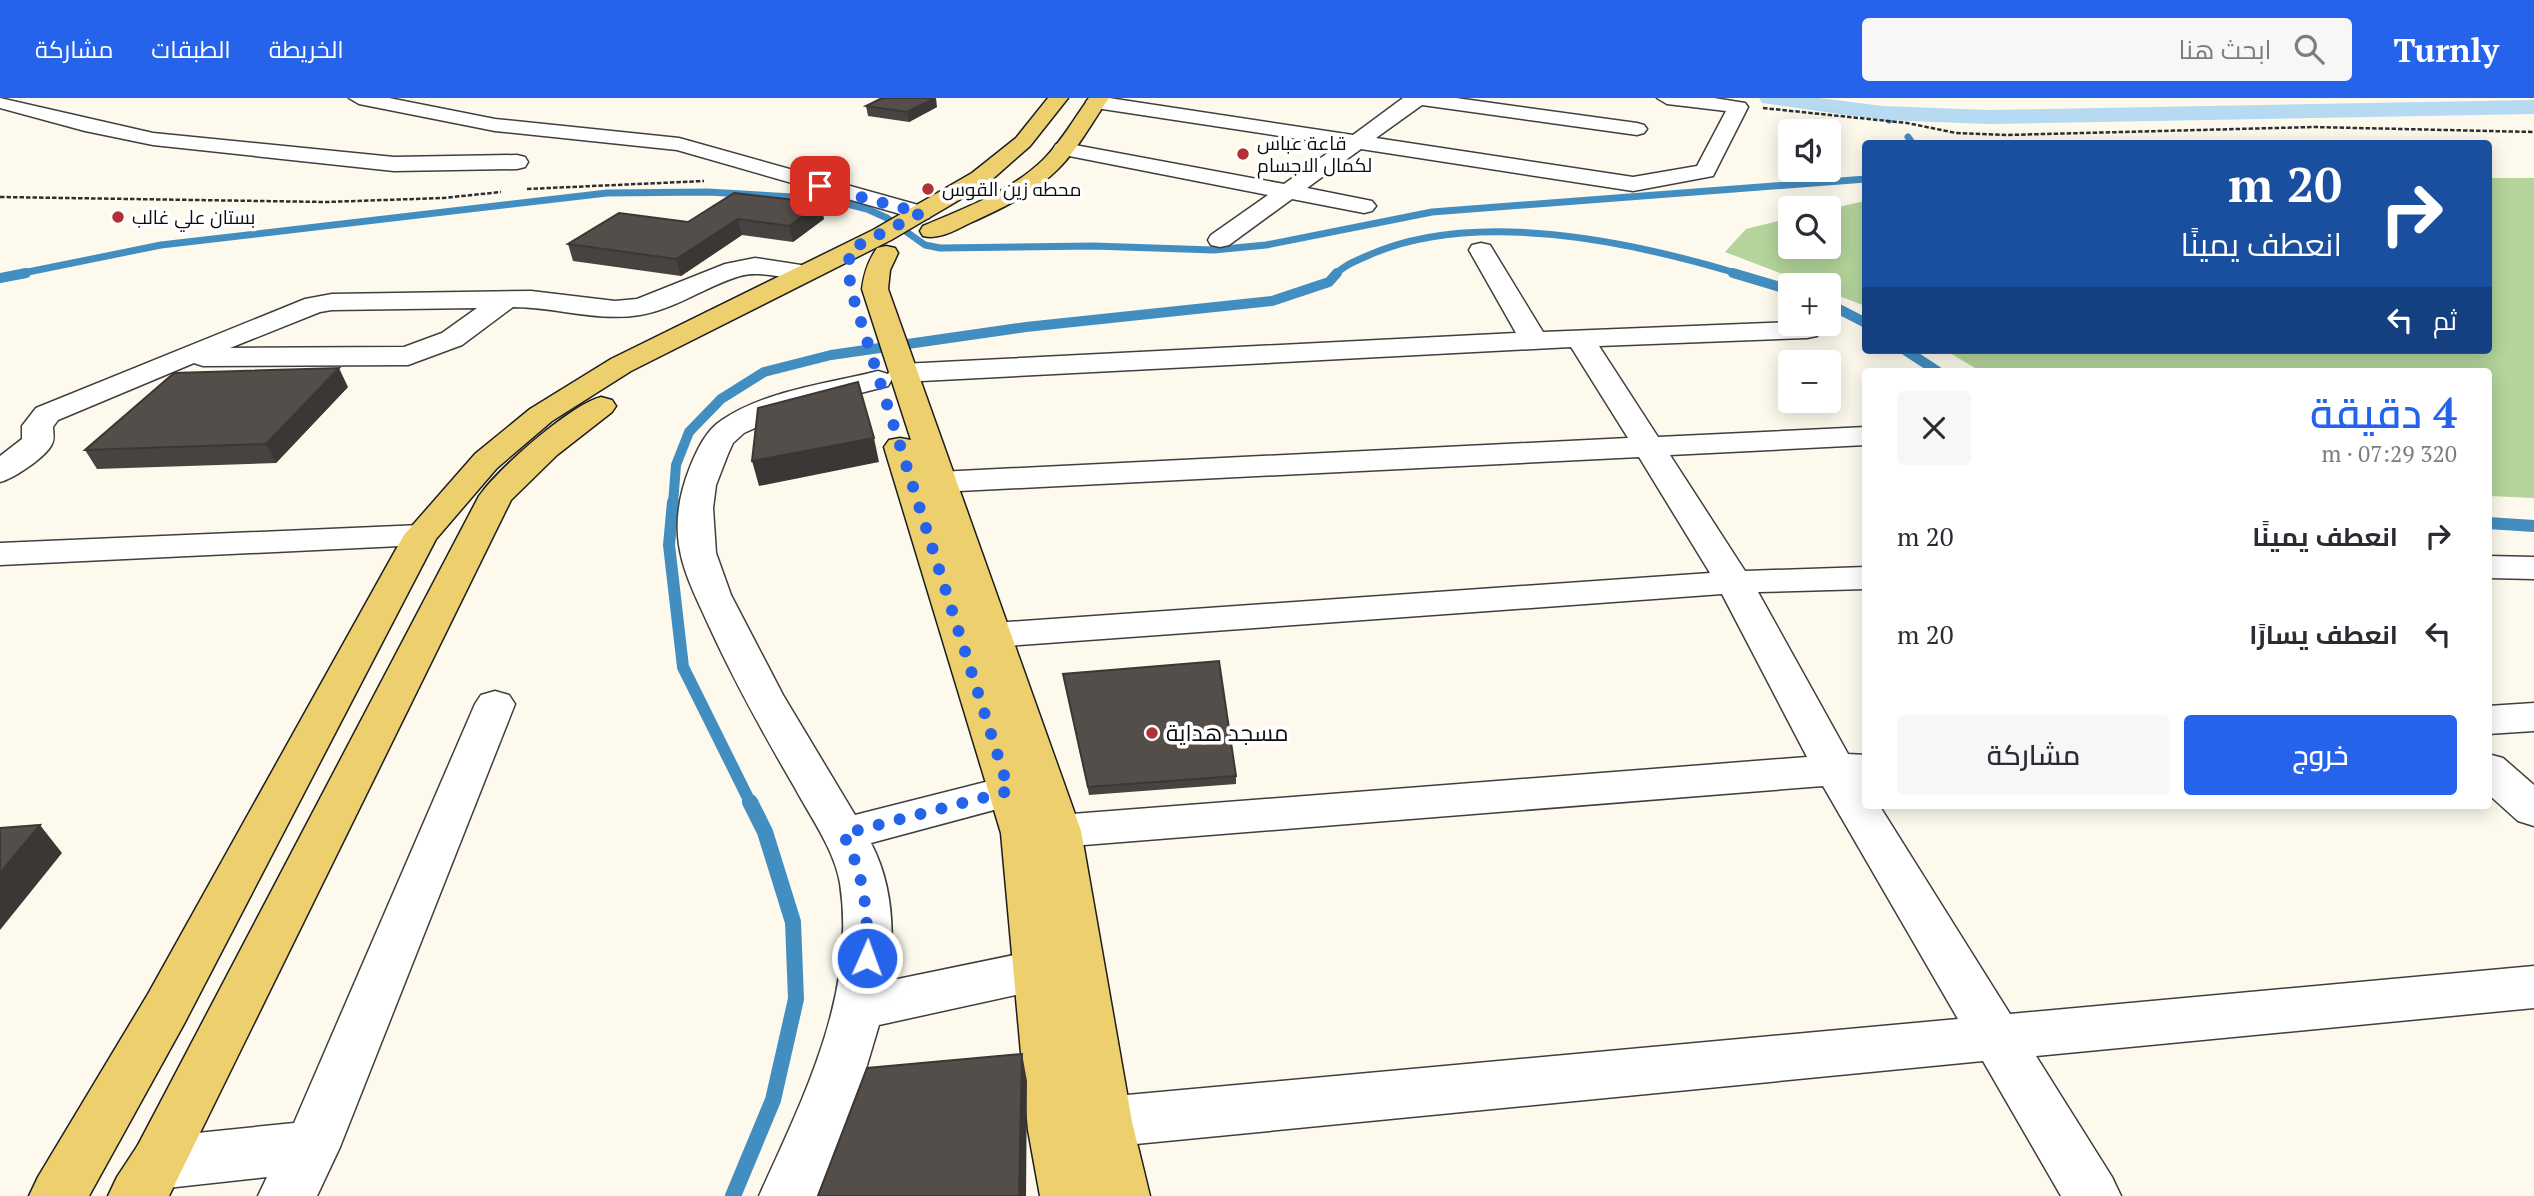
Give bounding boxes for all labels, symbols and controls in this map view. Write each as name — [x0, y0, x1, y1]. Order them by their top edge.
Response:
search box — [1862, 18, 2352, 81]
text: Turnly — [2394, 28, 2499, 71]
icon: search — [2290, 30, 2328, 68]
text: ابحث هنا — [2178, 32, 2272, 66]
text: مشاركة — [35, 33, 113, 65]
text: الطبقات — [151, 33, 231, 65]
text: الخريطة — [269, 33, 344, 65]
map controls — [1778, 119, 1841, 413]
button: sound — [1778, 119, 1841, 182]
place label: قاعة عباس لكمال الاجسام — [1257, 130, 1372, 179]
marker: قاعة عباس لكمال الاجسام — [1235, 146, 1251, 162]
text: 20 m — [2228, 151, 2342, 216]
pin — [790, 156, 850, 216]
icon: arrive — [801, 167, 839, 205]
icon: right — [2366, 168, 2457, 259]
place label: محطه زين القوس — [942, 176, 1081, 201]
marker: محطه زين القوس — [920, 181, 936, 197]
button: search — [1778, 196, 1841, 259]
place label: بستان علي غالب — [132, 204, 255, 232]
marker: بستان علي غالب — [110, 209, 126, 225]
text: انعطف يمينًا — [2181, 223, 2342, 265]
button: + — [1778, 273, 1841, 336]
icon: left — [2381, 301, 2419, 339]
text: ثم — [2433, 303, 2457, 337]
button: − — [1778, 350, 1841, 413]
text: 4 دقيقة — [2310, 384, 2457, 440]
button: close — [1897, 391, 1971, 465]
text: 320 m · 07:29 — [2322, 438, 2457, 469]
icon: right — [2419, 517, 2457, 555]
text: 20 m — [1897, 519, 1954, 553]
text: انعطف يمينًا — [2252, 519, 2398, 553]
icon: left — [2419, 615, 2457, 653]
text: 20 m — [1897, 617, 1954, 651]
text: انعطف يسارًا — [2249, 617, 2398, 651]
button: مشاركة — [1897, 715, 2170, 795]
button: خروج — [2184, 715, 2457, 795]
place label: مسجد هداية — [1166, 717, 1289, 748]
marker: مسجد هداية — [1144, 725, 1160, 741]
position arrow — [830, 921, 904, 995]

